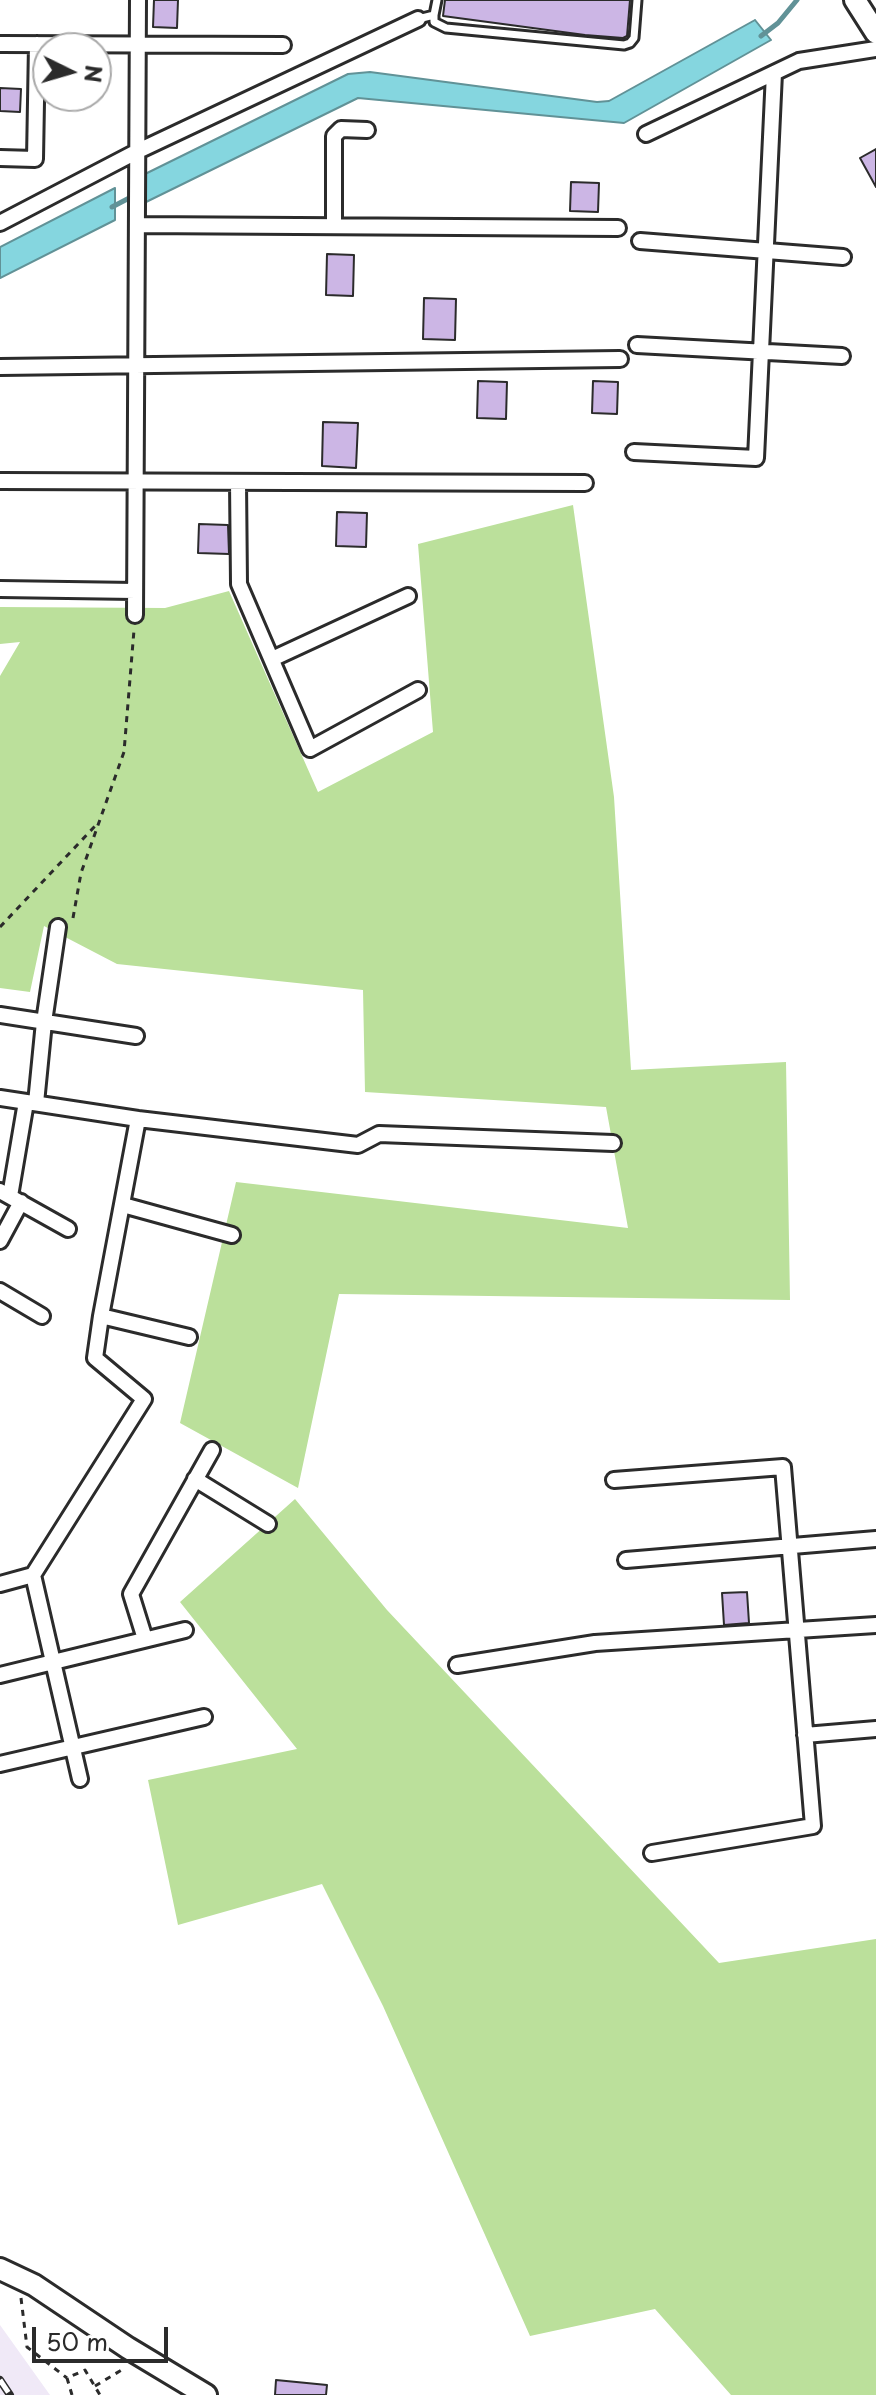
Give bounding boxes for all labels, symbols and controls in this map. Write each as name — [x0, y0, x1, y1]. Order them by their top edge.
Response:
north arrow — [32, 32, 112, 112]
text: N — [77, 64, 112, 84]
scale bar — [36, 2311, 172, 2361]
text: 50 m — [46, 2323, 108, 2359]

